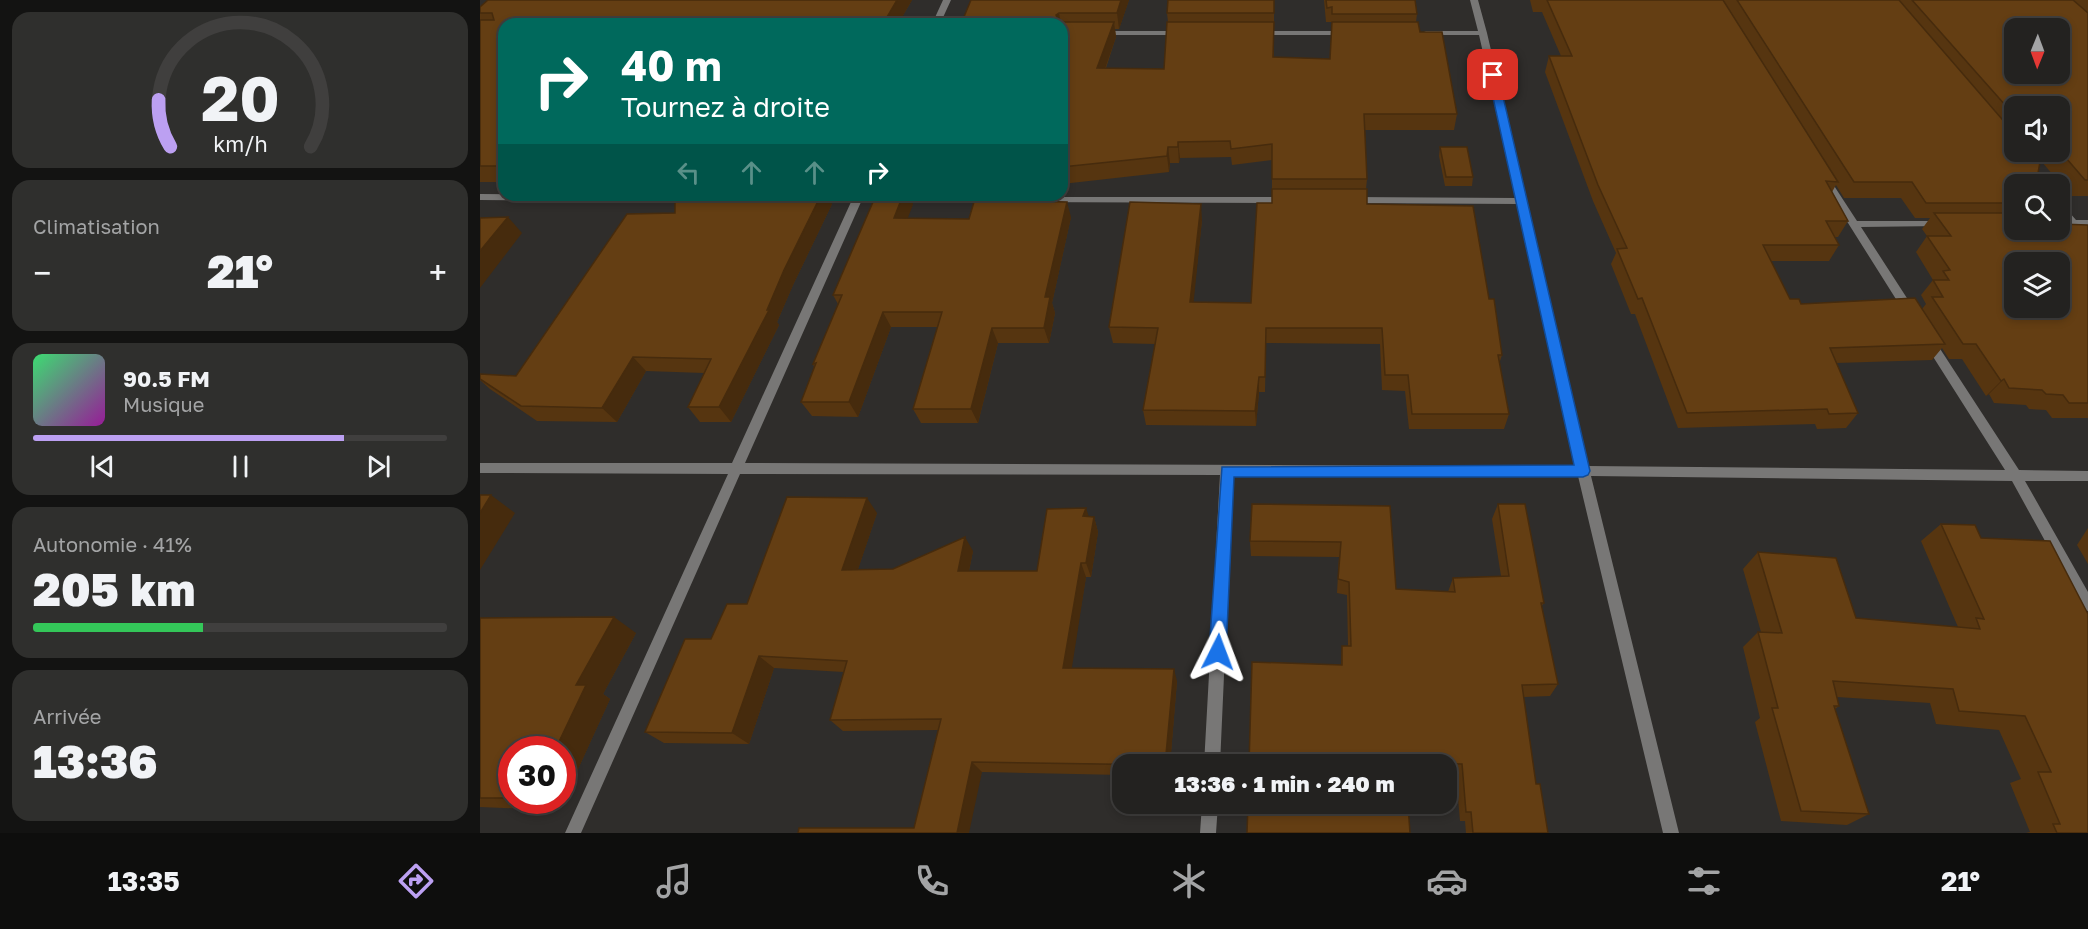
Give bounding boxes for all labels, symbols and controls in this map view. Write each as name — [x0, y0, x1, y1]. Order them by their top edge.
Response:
north arrow — [2004, 18, 2070, 84]
map controls — [2004, 18, 2070, 318]
text: 40 m — [621, 40, 722, 90]
icon: right — [522, 42, 600, 120]
pin — [1467, 49, 1518, 100]
icon: arrive — [1476, 58, 1509, 91]
text: 20 — [201, 60, 279, 135]
text: Tournez à droite — [621, 91, 830, 123]
button: sound — [2004, 96, 2070, 162]
text: km/h — [213, 131, 267, 157]
icon: left — [672, 156, 705, 189]
icon: ahead — [735, 156, 768, 189]
icon: ahead — [798, 156, 831, 189]
icon: right — [861, 156, 894, 189]
button: search — [2004, 174, 2070, 240]
text: Climatisation — [33, 214, 160, 238]
text: 21° — [207, 244, 273, 298]
button: layers — [2004, 252, 2070, 318]
text: − — [33, 253, 51, 292]
text: + — [429, 253, 447, 292]
text: 90.5 FM — [123, 365, 210, 392]
text: Musique — [123, 392, 204, 416]
icon: previous — [86, 450, 119, 483]
icon: pause — [224, 450, 257, 483]
icon: next — [362, 450, 395, 483]
text: Autonomie · 41% — [33, 532, 192, 556]
text: 205 km — [33, 562, 195, 616]
position arrow — [1186, 620, 1250, 684]
text: Arrivée — [33, 704, 101, 728]
text: 13:36 — [33, 734, 158, 788]
speed limit sign: 30 — [498, 736, 576, 814]
text: 13:36 · 1 min · 240 m — [1174, 770, 1395, 797]
icon: directions — [395, 860, 437, 902]
icon: music — [653, 860, 695, 902]
icon: phone — [911, 860, 953, 902]
icon: climate — [1168, 860, 1210, 902]
icon: car — [1426, 860, 1468, 902]
icon: filters — [1683, 860, 1725, 902]
text: 13:35 — [108, 865, 180, 897]
text: 21° — [1941, 865, 1980, 897]

